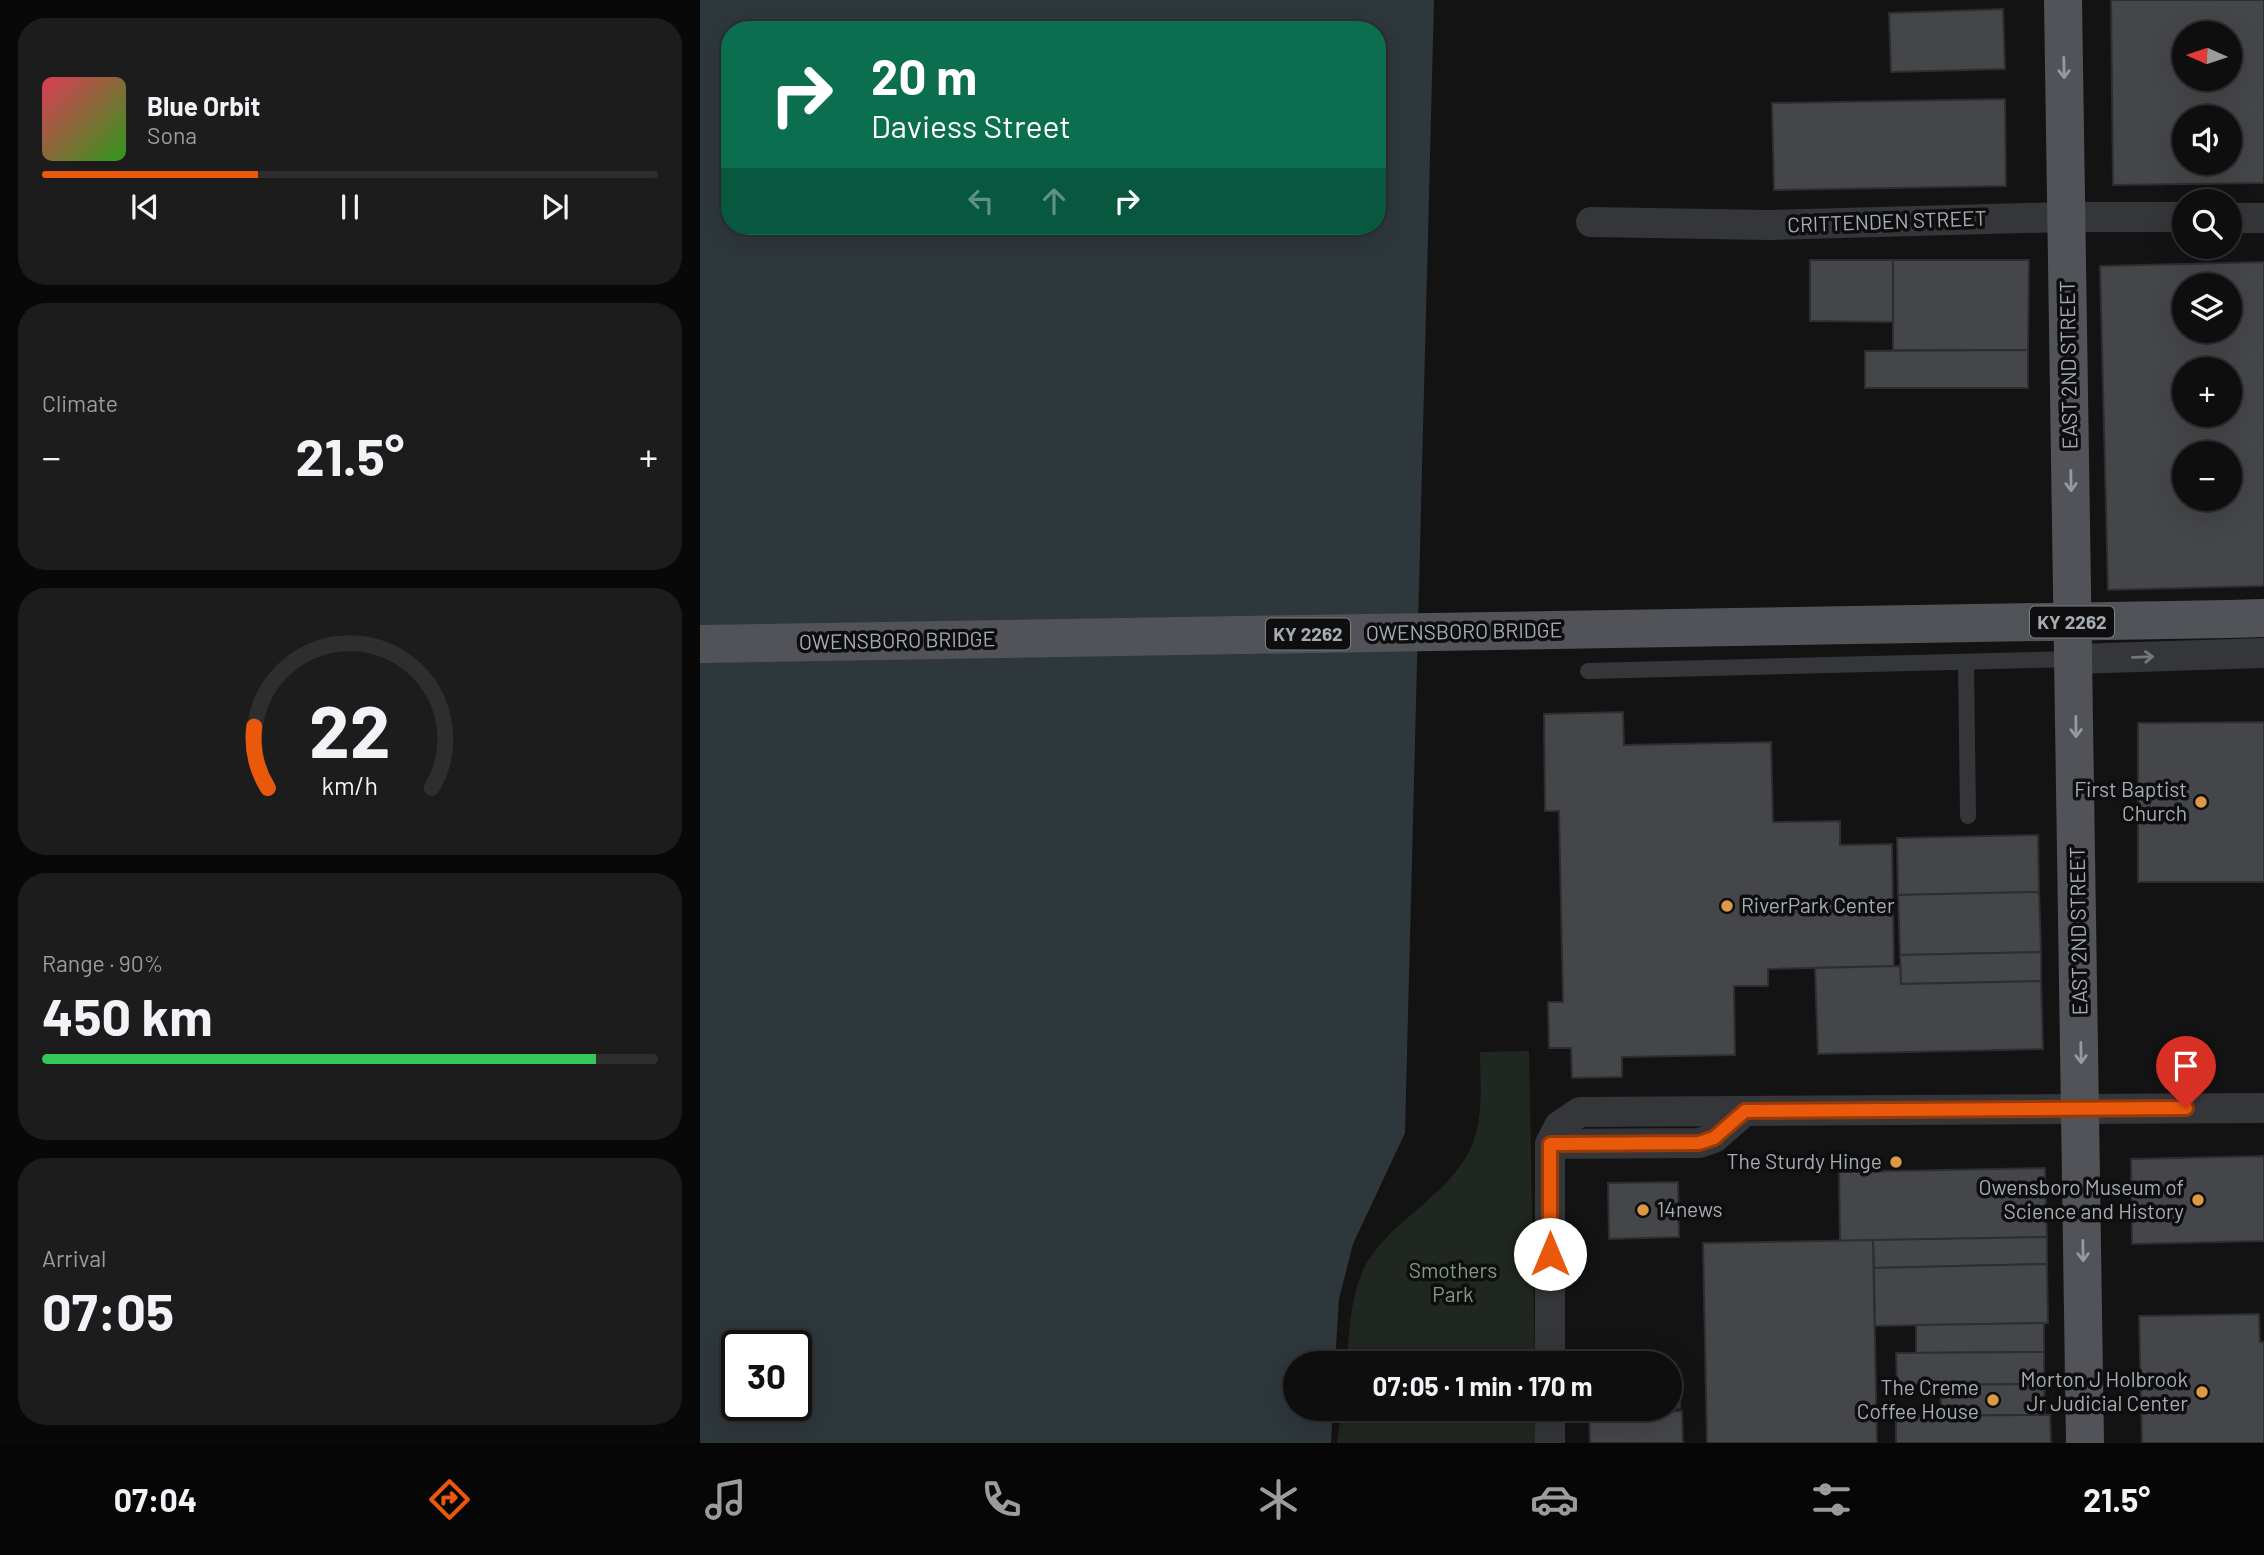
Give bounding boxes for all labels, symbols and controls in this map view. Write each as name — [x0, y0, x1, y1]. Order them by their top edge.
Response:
north arrow — [2172, 21, 2242, 91]
map controls — [2172, 21, 2242, 511]
text: 20 m — [871, 46, 977, 105]
icon: right — [756, 49, 847, 140]
one-way arrow — [2057, 56, 2071, 79]
text: Blue Orbit — [147, 90, 260, 121]
button: sound — [2172, 105, 2242, 175]
text: Daviess Street — [871, 106, 1071, 144]
text: Sona — [147, 121, 197, 149]
icon: left — [962, 182, 1000, 220]
icon: ahead — [1035, 182, 1073, 220]
icon: right — [1108, 182, 1146, 220]
icon: previous — [126, 188, 164, 226]
icon: pause — [331, 188, 369, 226]
icon: next — [536, 188, 574, 226]
button: search — [2172, 189, 2242, 259]
street label: CRITTENDEN STREET — [1787, 205, 1987, 236]
button: layers — [2172, 273, 2242, 343]
street label: EAST 2ND STREET — [2054, 280, 2081, 450]
button: + — [2172, 357, 2242, 427]
text: Climate — [42, 389, 118, 417]
text: 21.5° — [296, 424, 404, 486]
text: − — [42, 433, 61, 479]
text: + — [639, 433, 658, 479]
button: − — [2172, 441, 2242, 511]
one-way arrow — [2065, 469, 2078, 492]
road number: KY 2262 — [2030, 607, 2114, 638]
street label: OWENSBORO BRIDGE — [1366, 616, 1562, 645]
road number: KY 2262 — [1266, 618, 1350, 650]
street label: OWENSBORO BRIDGE — [799, 625, 995, 654]
one-way arrow — [2131, 650, 2154, 664]
text: 22 — [309, 685, 391, 773]
one-way arrow — [2069, 716, 2083, 739]
text: km/h — [322, 769, 378, 799]
place label: First Baptist Church — [2074, 776, 2187, 825]
marker: First Baptist Church — [2193, 794, 2209, 810]
street label: EAST 2ND STREET — [2064, 846, 2091, 1016]
place label: RiverPark Center — [1741, 892, 1895, 917]
marker: RiverPark Center — [1719, 898, 1735, 914]
text: Range · 90% — [42, 949, 163, 977]
text: 450 km — [42, 984, 213, 1046]
pin — [2156, 1036, 2216, 1108]
one-way arrow — [2074, 1041, 2088, 1064]
icon: arrive — [2167, 1047, 2205, 1085]
place label: The Sturdy Hinge — [1727, 1148, 1882, 1173]
marker: The Sturdy Hinge — [1888, 1154, 1904, 1170]
place label: Owensboro Museum of Science and History — [1978, 1174, 2184, 1223]
marker: Owensboro Museum of Science and History — [2190, 1192, 2206, 1208]
place label: 14news — [1657, 1196, 1723, 1221]
marker: 14news — [1635, 1202, 1651, 1218]
position arrow — [1513, 1217, 1587, 1291]
one-way arrow — [2076, 1239, 2090, 1262]
text: Arrival — [42, 1244, 106, 1272]
park label: Smothers Park — [1409, 1257, 1497, 1306]
text: 07:05 — [42, 1279, 174, 1341]
speed limit sign: 30 — [721, 1330, 812, 1421]
place label: Morton J Holbrook Jr Judicial Center — [2021, 1366, 2188, 1415]
text: 07:05 · 1 min · 170 m — [1373, 1370, 1592, 1401]
place label: The Creme Coffee House — [1857, 1374, 1979, 1423]
marker: Morton J Holbrook Jr Judicial Center — [2194, 1384, 2210, 1400]
marker: The Creme Coffee House — [1985, 1392, 2001, 1408]
icon: directions — [425, 1475, 474, 1524]
icon: music — [701, 1475, 750, 1524]
icon: phone — [977, 1475, 1026, 1524]
icon: climate — [1254, 1475, 1303, 1524]
icon: car — [1530, 1475, 1579, 1524]
icon: filters — [1807, 1475, 1856, 1524]
text: 07:04 — [114, 1480, 197, 1518]
text: 21.5° — [2083, 1480, 2150, 1518]

